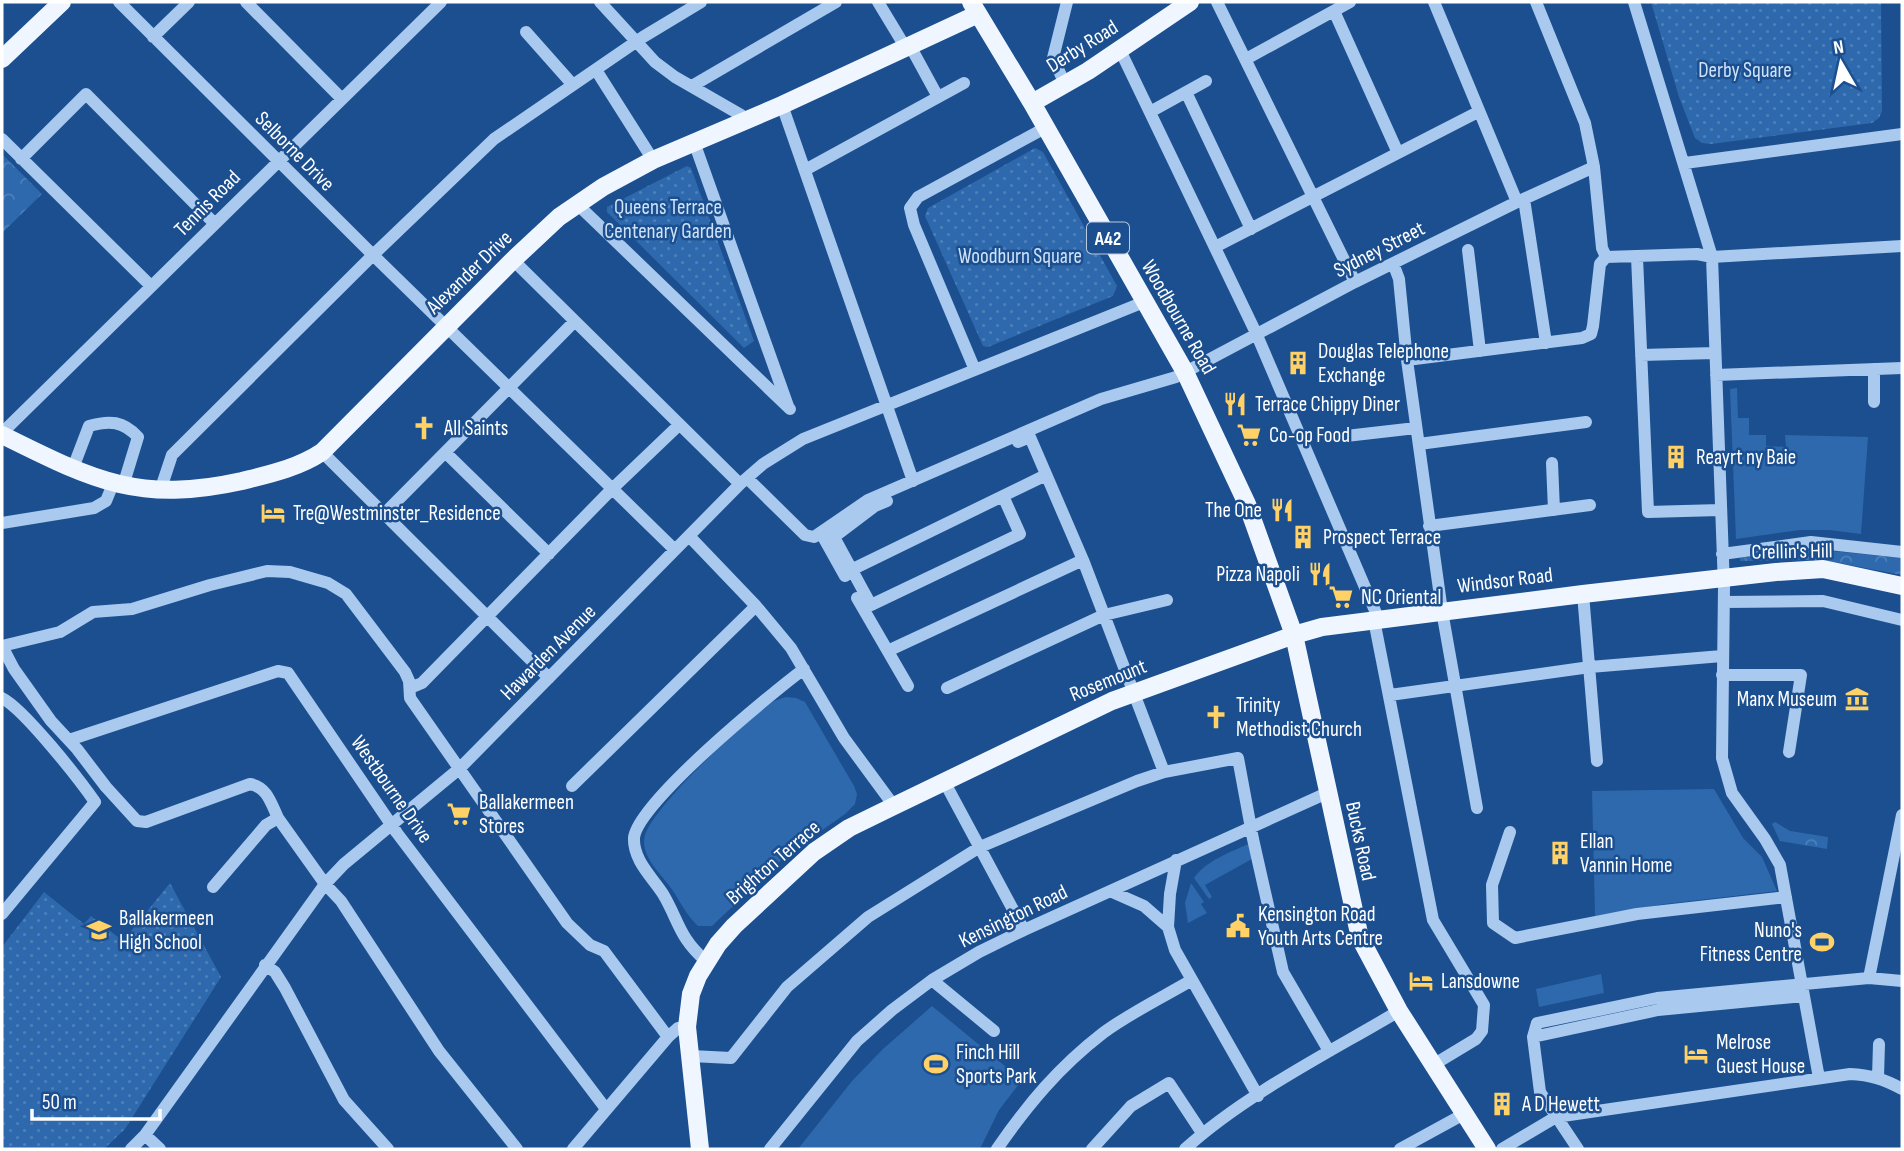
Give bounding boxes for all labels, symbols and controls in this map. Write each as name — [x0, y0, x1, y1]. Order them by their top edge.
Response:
street label: Derby Road — [1042, 15, 1123, 78]
north arrow — [1806, 28, 1876, 98]
text: N — [1832, 36, 1845, 60]
park label: Derby Square — [1698, 58, 1792, 83]
street label: Selborne Drive — [250, 106, 340, 196]
street label: Tennis Road — [169, 165, 246, 242]
park label: Queens Terrace Centenary Garden — [604, 195, 732, 244]
street label: Sydney Street — [1330, 216, 1429, 283]
road number: A42 — [1087, 222, 1129, 254]
street label: Alexander Drive — [421, 225, 517, 320]
park label: Woodburn Square — [958, 244, 1082, 269]
street label: Woodbourne Road — [1136, 256, 1221, 379]
place label: Douglas Telephone Exchange — [1318, 339, 1449, 388]
building icon: Douglas Telephone Exchange — [1284, 349, 1312, 377]
restaurant icon: Terrace Chippy Diner — [1221, 390, 1249, 418]
place label: Terrace Chippy Diner — [1255, 392, 1400, 417]
church icon: All Saints — [410, 414, 438, 442]
place label: All Saints — [443, 416, 508, 441]
supermarket icon: Co-op Food — [1235, 421, 1263, 449]
place label: Co-op Food — [1269, 423, 1350, 448]
building icon: Reayrt ny Baie — [1662, 443, 1690, 471]
place label: Reayrt ny Baie — [1696, 445, 1796, 470]
restaurant icon: The One — [1268, 496, 1296, 524]
place label: The One — [1205, 498, 1262, 523]
hotel icon: Tre@Westminster_Residence — [259, 499, 287, 527]
place label: Tre@Westminster_Residence — [293, 501, 501, 526]
building icon: Prospect Terrace — [1289, 523, 1317, 551]
place label: Prospect Terrace — [1323, 525, 1441, 550]
street label: Crellin's Hill — [1751, 538, 1833, 565]
restaurant icon: Pizza Napoli — [1306, 560, 1334, 588]
place label: Pizza Napoli — [1216, 562, 1300, 587]
street label: Windsor Road — [1456, 562, 1554, 599]
supermarket icon: NC Oriental — [1327, 583, 1355, 611]
place label: NC Oriental — [1361, 585, 1441, 610]
street label: Hawarden Avenue — [495, 599, 601, 705]
street label: Rosemount — [1066, 654, 1150, 707]
museum icon: Manx Museum — [1843, 685, 1871, 713]
place label: Manx Museum — [1737, 687, 1837, 712]
place label: Trinity Methodist Church — [1236, 693, 1362, 742]
church icon: Trinity Methodist Church — [1202, 703, 1230, 731]
street label: Westbourne Drive — [345, 731, 438, 848]
place label: Ballakermeen Stores — [479, 790, 574, 839]
street label: Bucks Road — [1340, 799, 1381, 883]
supermarket icon: Ballakermeen Stores — [445, 800, 473, 828]
street label: Brighton Terrace — [721, 815, 825, 910]
place label: Ellan Vannin Home — [1580, 829, 1672, 878]
building icon: Ellan Vannin Home — [1546, 839, 1574, 867]
street label: Kensington Road — [955, 879, 1072, 953]
place label: Kensington Road Youth Arts Centre — [1258, 902, 1383, 951]
place label: Ballakermeen High School — [119, 906, 214, 955]
public building icon: Kensington Road Youth Arts Centre — [1224, 912, 1252, 940]
school or university icon: Ballakermeen High School — [85, 916, 113, 944]
place label: Nuno's Fitness Centre — [1700, 918, 1802, 967]
sports icon: Nuno's Fitness Centre — [1808, 928, 1836, 956]
hotel icon: Lansdowne — [1407, 967, 1435, 995]
place label: Lansdowne — [1441, 969, 1520, 994]
place label: Melrose Guest House — [1716, 1030, 1805, 1079]
place label: Finch Hill Sports Park — [956, 1040, 1037, 1089]
hotel icon: Melrose Guest House — [1682, 1040, 1710, 1068]
sports icon: Finch Hill Sports Park — [922, 1050, 950, 1078]
scale bar — [32, 1078, 159, 1122]
text: 50 m — [42, 1090, 77, 1115]
building icon: A D Hewett — [1488, 1090, 1516, 1118]
place label: A D Hewett — [1521, 1092, 1600, 1117]

